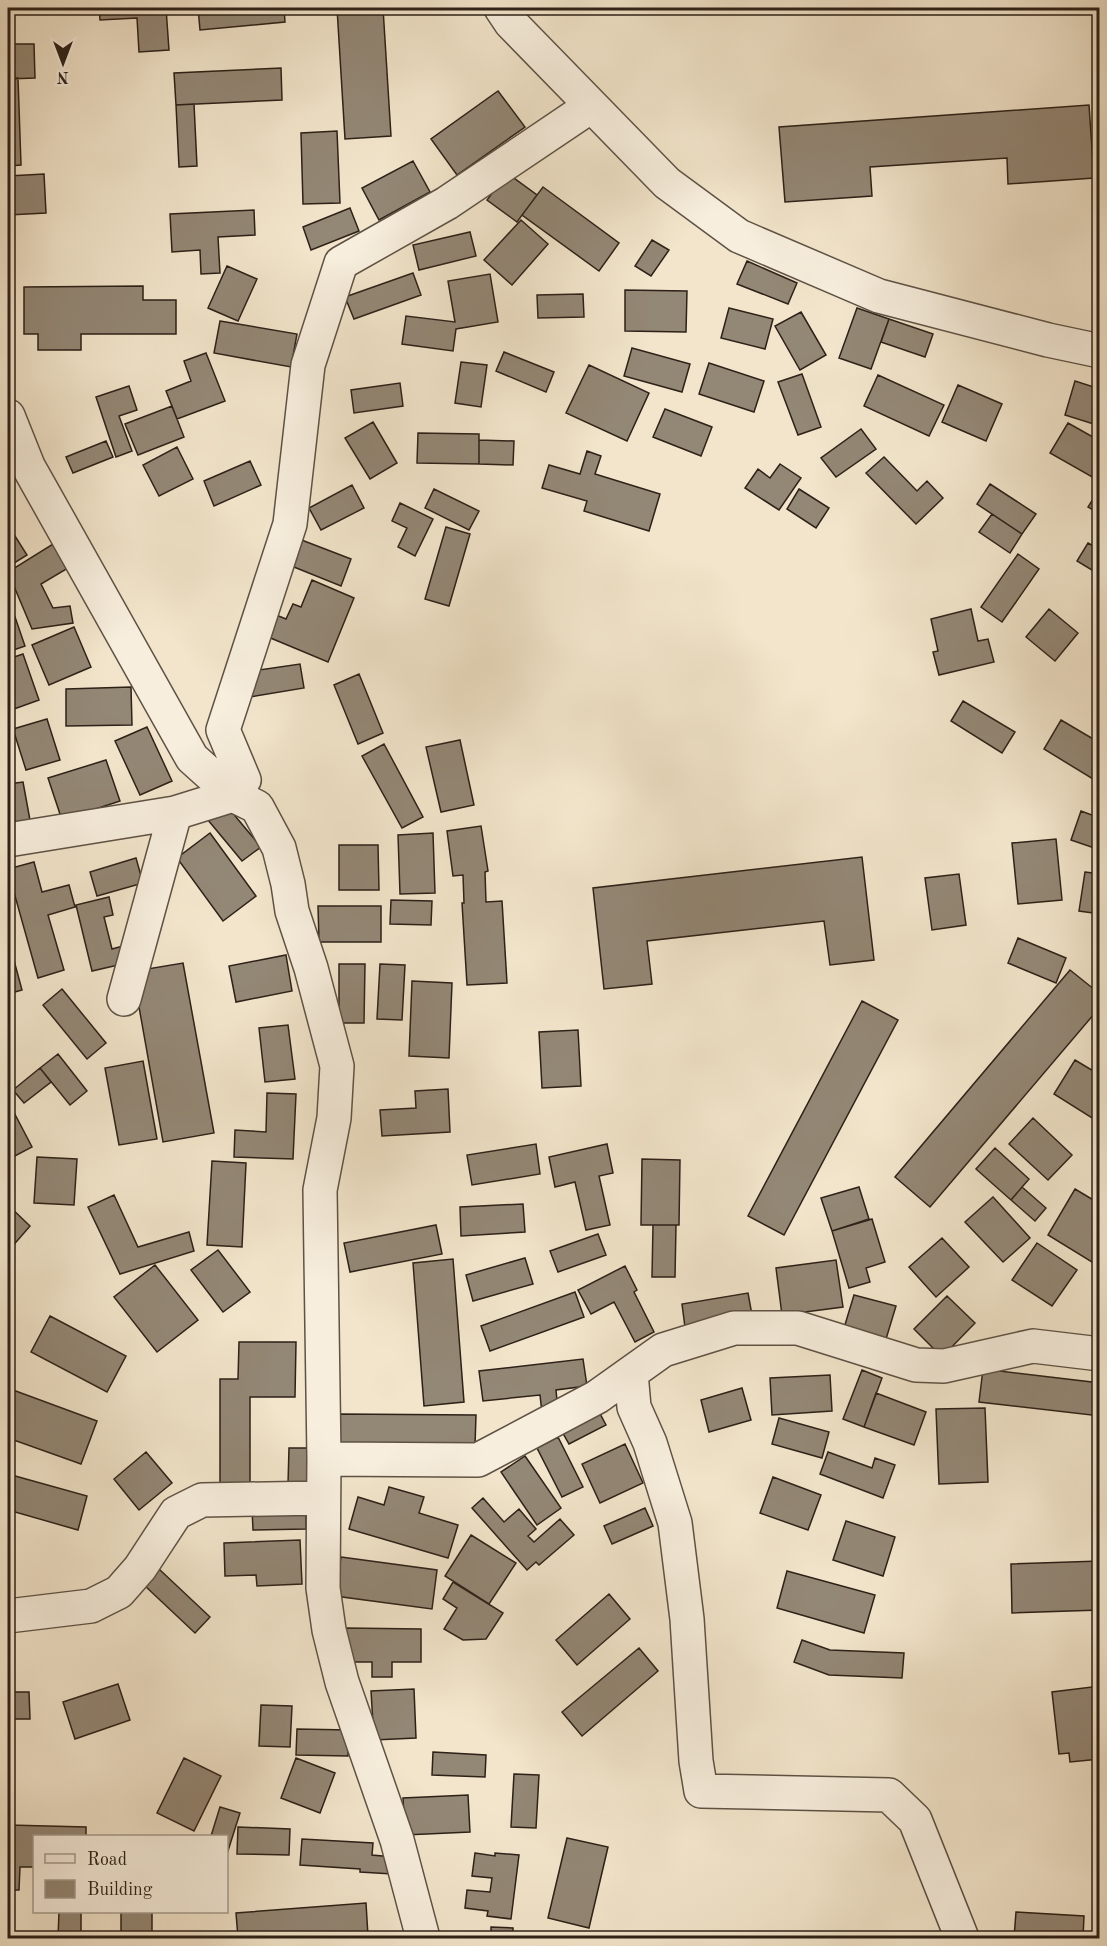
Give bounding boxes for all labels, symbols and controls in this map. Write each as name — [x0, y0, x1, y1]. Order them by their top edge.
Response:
north arrow — [33, 33, 93, 93]
text: N — [56, 68, 69, 84]
legend — [33, 1835, 228, 1913]
text: Road — [87, 1851, 127, 1869]
text: Building — [87, 1881, 153, 1899]

